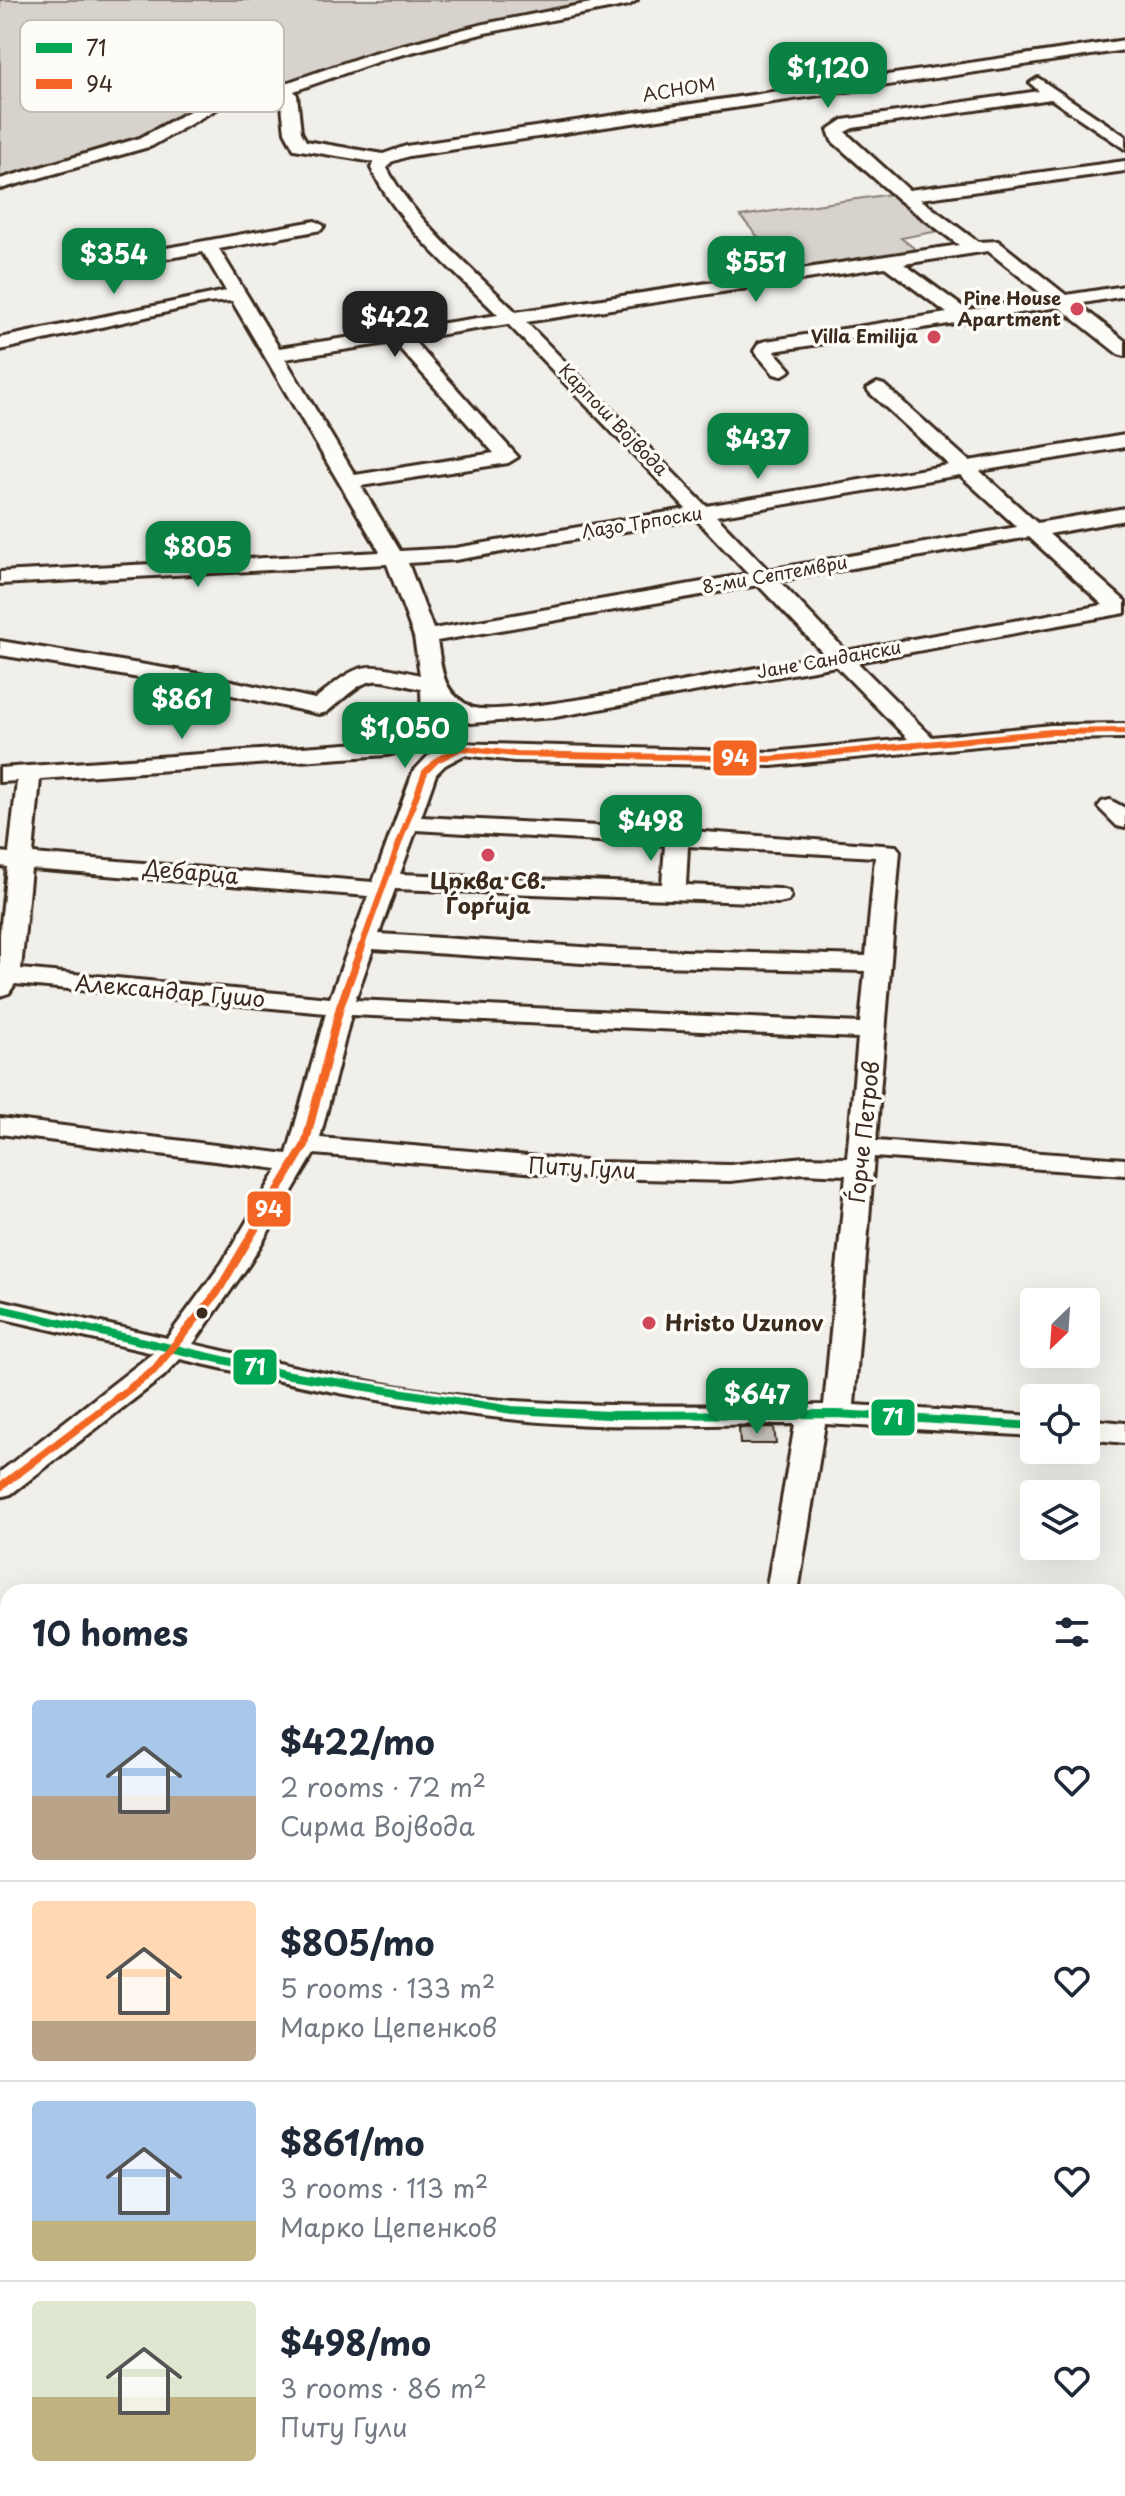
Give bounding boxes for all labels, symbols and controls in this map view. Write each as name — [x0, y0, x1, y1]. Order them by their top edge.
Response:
legend — [20, 20, 284, 112]
text: 71 — [86, 30, 107, 63]
pin: $1,120 — [763, 42, 893, 110]
text: $1,120 — [787, 48, 869, 87]
text: 94 — [86, 66, 113, 99]
street label: АСНОМ — [640, 69, 717, 108]
pin: $354 — [67, 228, 161, 296]
text: $354 — [80, 234, 148, 273]
pin: $551 — [709, 236, 803, 304]
text: $551 — [725, 242, 787, 281]
place label: Pine House Apartment — [957, 284, 1061, 332]
pin: $422 — [348, 291, 442, 359]
text: $422 — [360, 297, 430, 336]
marker: Pine House Apartment — [1068, 300, 1086, 318]
place label: Villa Emilija — [811, 322, 918, 349]
marker: Villa Emilija — [925, 328, 943, 346]
street label: Карпош Војвода — [553, 357, 675, 482]
pin: $437 — [711, 413, 805, 481]
text: $437 — [725, 419, 791, 458]
street label: Лазо Трпоски — [580, 499, 704, 544]
pin: $805 — [151, 521, 245, 589]
text: $805 — [164, 527, 232, 566]
street label: 8-ми Септември — [700, 547, 849, 600]
street label: Јане Сандански — [754, 633, 903, 685]
pin: $861 — [135, 673, 229, 741]
text: $861 — [151, 679, 213, 718]
pin: $1,050 — [340, 702, 470, 770]
text: $1,050 — [360, 708, 450, 747]
line badge: 94 — [712, 739, 758, 777]
text: 94 — [721, 740, 749, 773]
pin: $498 — [604, 795, 698, 863]
text: $498 — [618, 801, 684, 840]
marker: Црква Св. Ѓoрѓијa — [479, 846, 497, 864]
street label: Дебарца — [141, 850, 241, 891]
place label: Црква Св. Ѓoрѓијa — [430, 863, 546, 921]
street label: Александар Гушо — [74, 965, 267, 1014]
street label: Ѓорче Петров — [839, 1059, 886, 1205]
street label: Питу Гули — [527, 1147, 637, 1186]
line badge: 94 — [246, 1190, 292, 1228]
text: 94 — [255, 1191, 283, 1224]
north arrow — [1020, 1288, 1100, 1368]
map controls — [1020, 1288, 1100, 1560]
unlabelled marker — [194, 1305, 210, 1321]
place label: Hristo Uzunov — [665, 1305, 824, 1338]
marker: Hristo Uzunov — [640, 1314, 658, 1332]
line badge: 71 — [232, 1348, 278, 1386]
text: 71 — [244, 1349, 266, 1382]
pin: $647 — [710, 1368, 804, 1436]
text: $647 — [724, 1374, 790, 1413]
button: locate — [1020, 1384, 1100, 1464]
line badge: 71 — [870, 1398, 916, 1437]
text: 71 — [882, 1399, 904, 1432]
button: layers — [1020, 1480, 1100, 1560]
text: 10 homes — [32, 1606, 188, 1658]
icon: filters — [1050, 1610, 1094, 1654]
text: $422/mo — [280, 1715, 435, 1767]
icon: home — [96, 1732, 192, 1828]
icon: heart — [1050, 1758, 1094, 1802]
text: 2 rooms · 72 m² — [280, 1767, 486, 1806]
text: Сирма Војвода — [280, 1806, 475, 1845]
text: $805/mo — [280, 1916, 434, 1968]
icon: home — [96, 1933, 192, 2029]
icon: heart — [1050, 1959, 1094, 2003]
text: 5 rooms · 133 m² — [280, 1968, 495, 2007]
text: Марко Цепенков — [280, 2007, 497, 2046]
text: $861/mo — [280, 2116, 424, 2168]
icon: home — [96, 2133, 192, 2229]
icon: heart — [1050, 2159, 1094, 2203]
text: 3 rooms · 113 m² — [280, 2168, 488, 2207]
text: Марко Цепенков — [280, 2207, 497, 2246]
text: $498/mo — [280, 2316, 431, 2368]
icon: home — [96, 2333, 192, 2429]
icon: heart — [1050, 2359, 1094, 2403]
text: 3 rooms · 86 m² — [280, 2368, 487, 2407]
text: Питу Гули — [280, 2407, 408, 2446]

